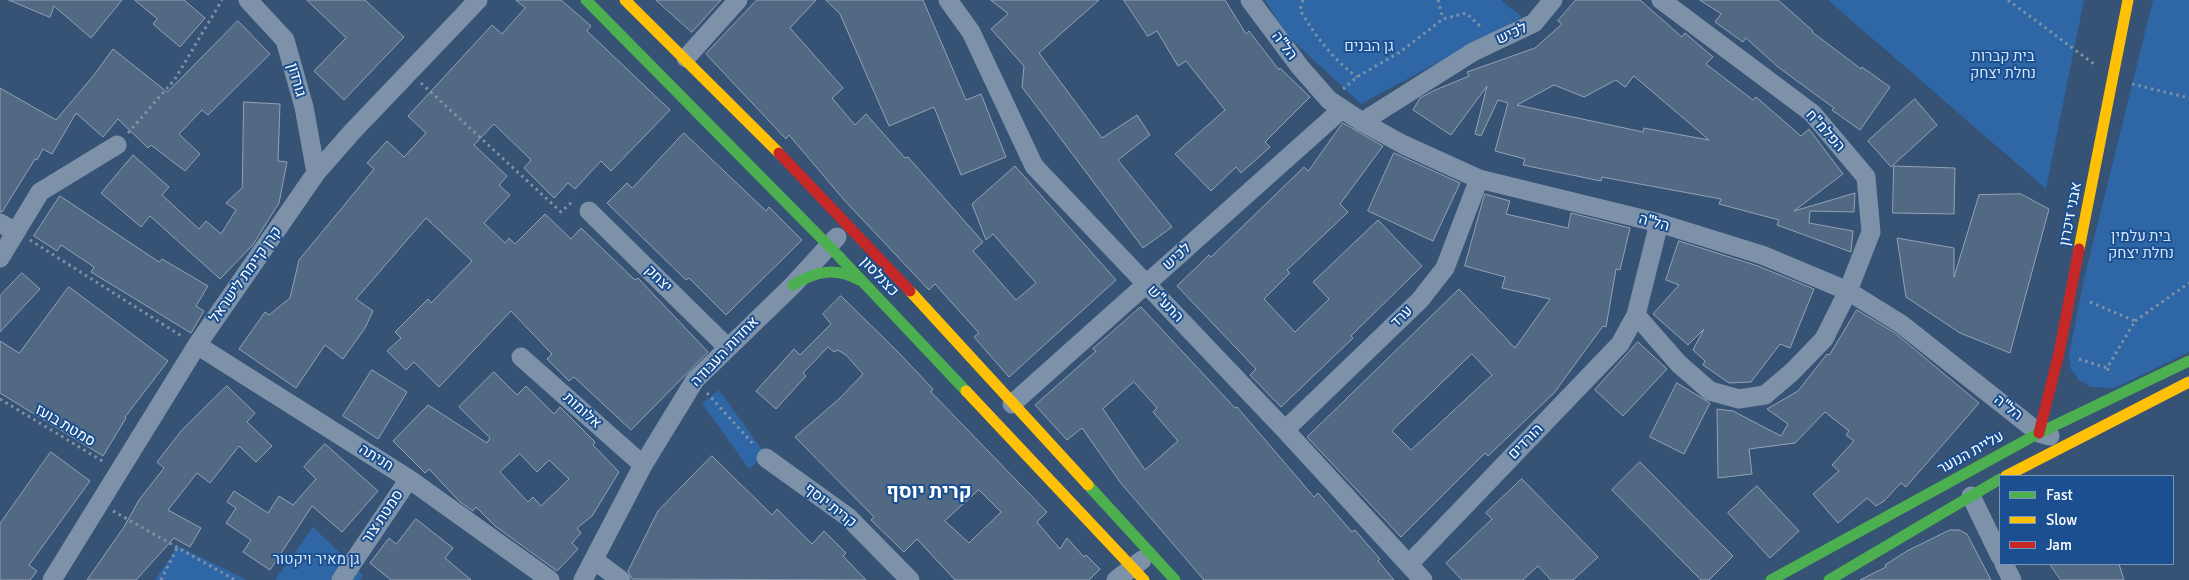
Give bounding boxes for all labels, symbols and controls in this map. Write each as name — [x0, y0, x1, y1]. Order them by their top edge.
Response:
street label: לכיש — [1494, 19, 1530, 49]
street label: הל"ה — [1267, 28, 1301, 64]
park label: גן הבנים — [1344, 38, 1394, 56]
park label: בית קברות נחלת יצחק — [1970, 48, 2036, 83]
street label: גורדון — [283, 61, 309, 99]
street label: הפלמ"ח — [1801, 106, 1849, 156]
street label: אבני זיכרון — [2056, 180, 2086, 248]
street label: הל"ה — [1637, 210, 1671, 236]
street label: קרן קיימת לישראל — [206, 223, 286, 327]
park label: בית עלמין נחלת יצחק — [2108, 228, 2174, 263]
street label: לכיש — [1159, 240, 1195, 274]
street label: כצנלסון — [856, 253, 902, 301]
street label: יצחק — [641, 262, 675, 296]
street label: התע"ש — [1143, 282, 1187, 326]
street label: ערד — [1387, 302, 1417, 332]
street label: אחדות העבודה — [687, 313, 763, 391]
street label: אלומות — [559, 389, 605, 433]
street label: הל"ה — [1990, 391, 2026, 425]
street label: סמטת בועז — [32, 401, 98, 451]
street label: הורדים — [1505, 420, 1547, 464]
street label: עליית הנוער — [1935, 427, 2007, 479]
street label: חניתה — [355, 440, 397, 476]
legend — [1999, 475, 2174, 565]
street label: קרית יוסף — [800, 480, 860, 532]
district label: קרית יוסף — [886, 481, 972, 505]
text: Fast — [2046, 486, 2073, 504]
street label: סמטת צור — [358, 487, 408, 547]
text: Slow — [2046, 511, 2077, 529]
text: Jam — [2046, 536, 2072, 554]
park label: גן מאיר ויקטור — [272, 551, 360, 569]

